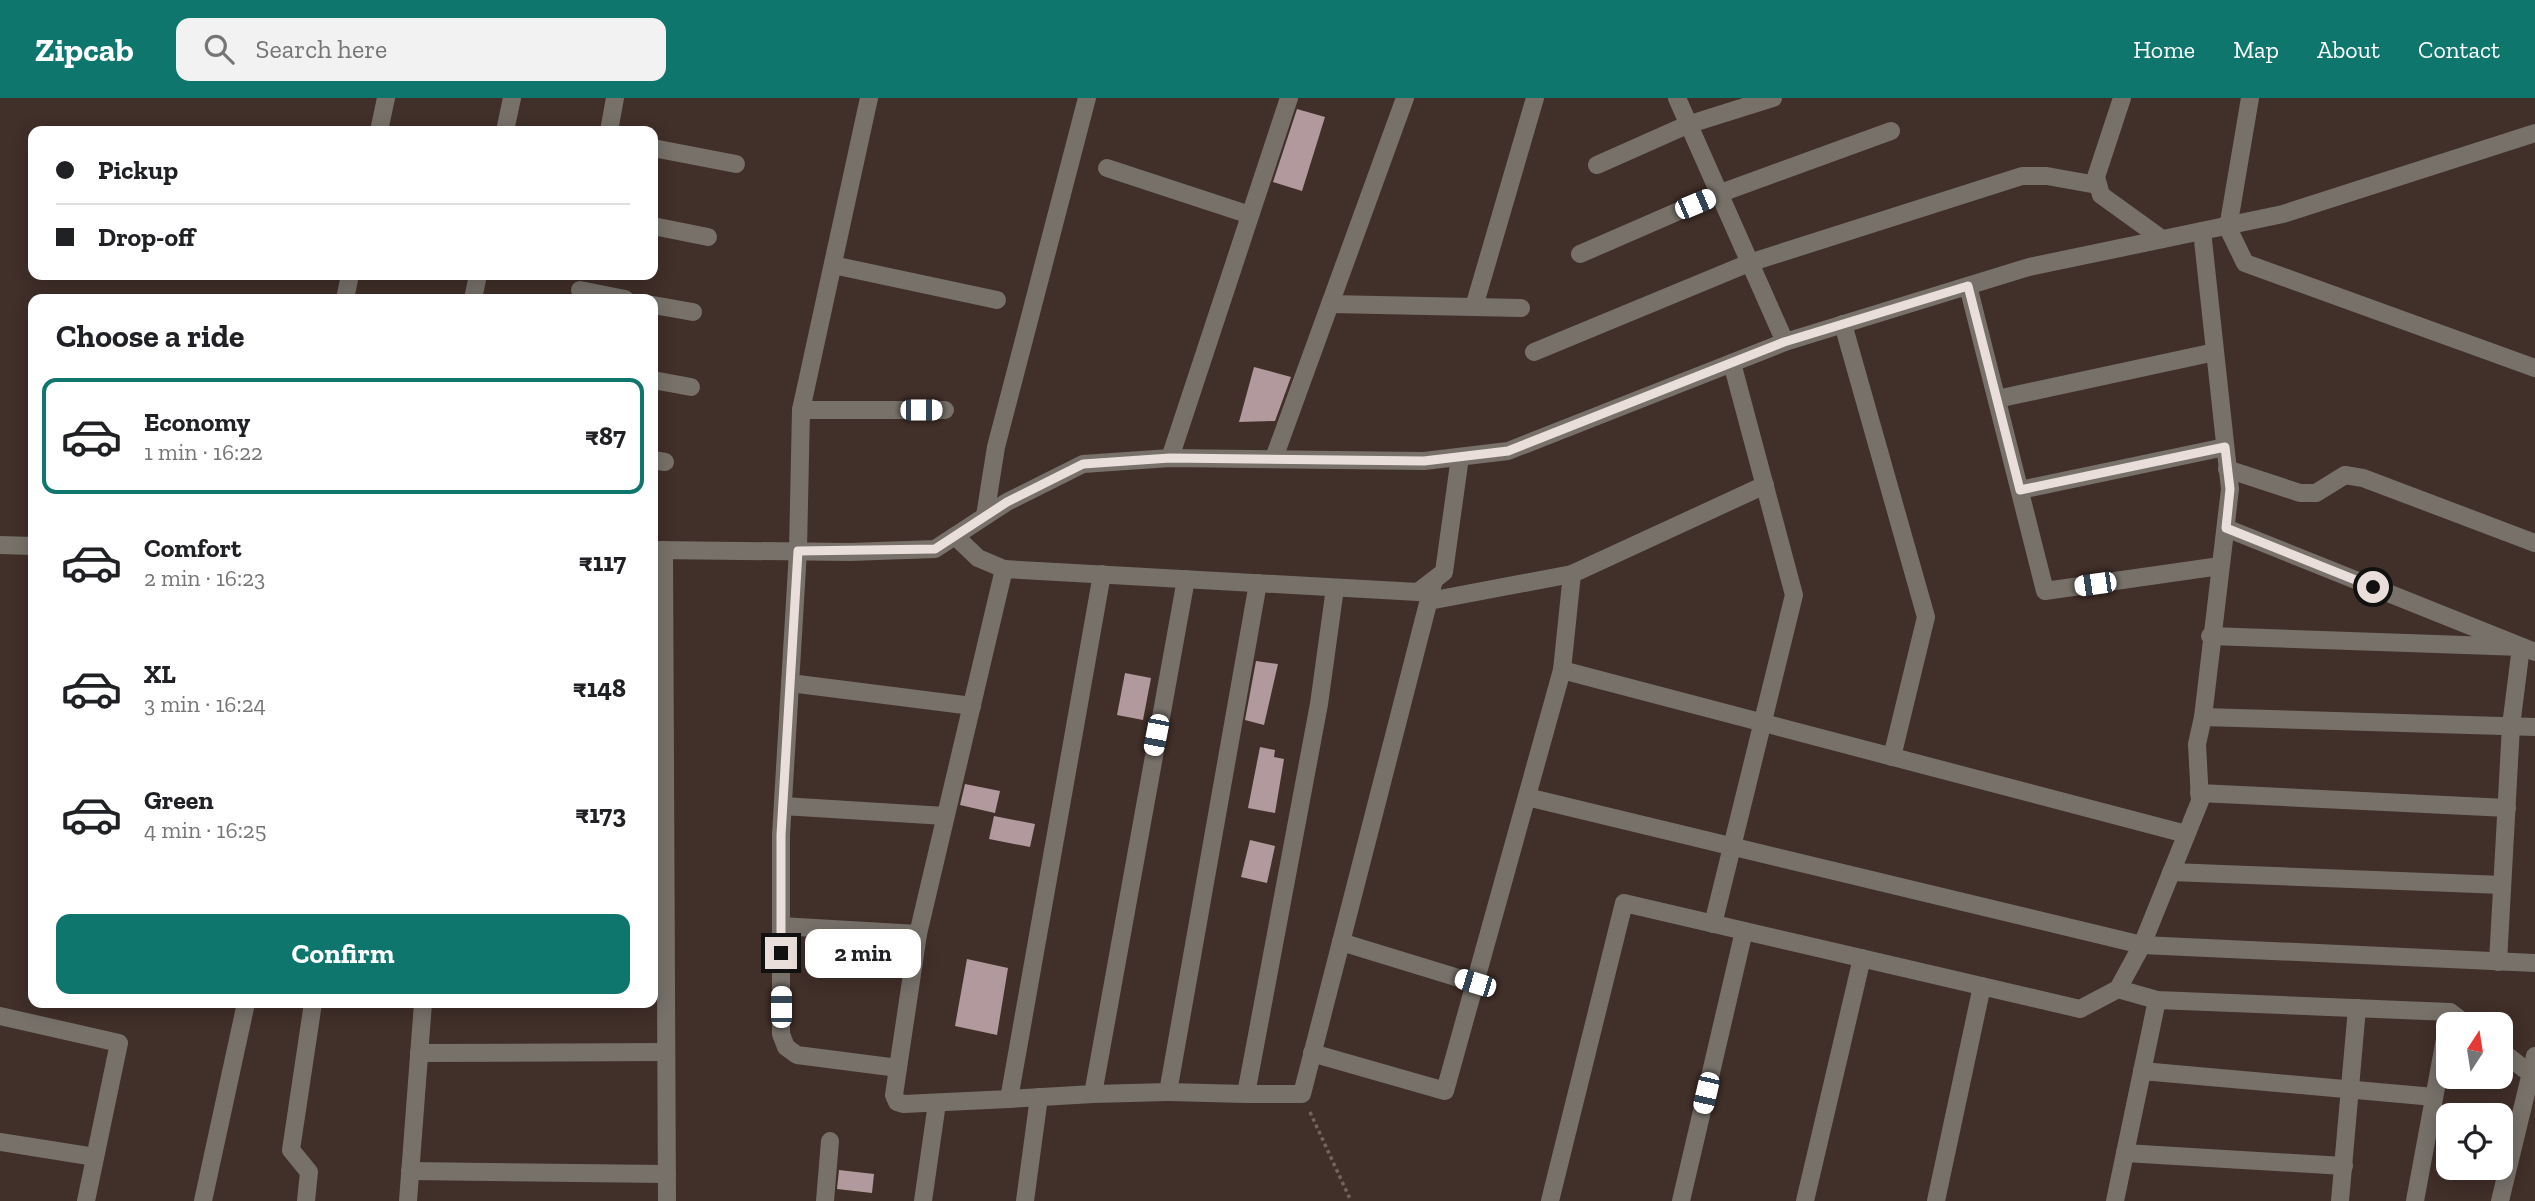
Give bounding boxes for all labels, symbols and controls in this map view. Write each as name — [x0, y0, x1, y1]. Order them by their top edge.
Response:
search box — [176, 18, 666, 81]
text: Zipcab — [35, 30, 134, 69]
icon: search — [200, 30, 238, 68]
text: Search here — [256, 33, 387, 65]
text: Home — [2133, 35, 2195, 64]
text: Map — [2233, 35, 2279, 64]
text: About — [2317, 35, 2380, 64]
text: Contact — [2418, 35, 2500, 64]
text: Pickup — [98, 154, 178, 186]
car — [1672, 186, 1719, 222]
text: Drop-off — [98, 221, 195, 253]
text: Choose a ride — [56, 317, 244, 355]
car — [901, 400, 943, 421]
icon: car — [60, 405, 123, 468]
text: Economy — [144, 406, 250, 438]
text: ₹87 — [585, 420, 626, 452]
text: 1 min · 16:22 — [144, 438, 263, 466]
icon: car — [60, 531, 123, 594]
text: Comfort — [144, 532, 241, 564]
text: ₹117 — [579, 546, 626, 578]
text: 2 min · 16:23 — [144, 564, 265, 592]
car — [2073, 571, 2118, 597]
route start — [2357, 571, 2389, 603]
icon: car — [60, 657, 123, 720]
text: XL — [144, 658, 176, 690]
text: ₹148 — [573, 672, 626, 704]
text: 3 min · 16:24 — [144, 690, 266, 718]
car — [1142, 712, 1171, 758]
icon: car — [60, 783, 123, 846]
text: Green — [144, 784, 214, 816]
text: ₹173 — [575, 798, 626, 830]
text: 4 min · 16:25 — [144, 816, 266, 844]
button: Confirm — [56, 914, 630, 994]
callout: 2 min — [806, 928, 921, 978]
route end — [765, 937, 797, 969]
text: 2 min — [834, 939, 892, 967]
car — [1452, 967, 1499, 999]
car — [771, 986, 792, 1028]
north arrow — [2436, 1012, 2513, 1088]
map controls — [2436, 1012, 2513, 1180]
car — [1692, 1070, 1721, 1116]
button: locate — [2436, 1103, 2513, 1180]

